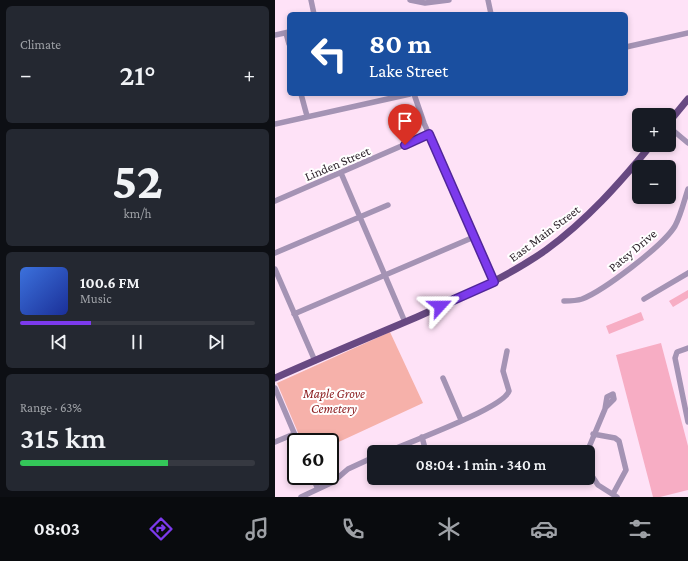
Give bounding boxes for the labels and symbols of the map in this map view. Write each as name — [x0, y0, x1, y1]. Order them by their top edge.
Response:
pin — [388, 104, 422, 145]
street label: Linden Street — [302, 143, 373, 184]
street label: East Main Street — [506, 201, 583, 265]
street label: Patsy Drive — [605, 226, 660, 275]
position arrow — [419, 285, 461, 327]
park label: Maple Grove Cemetery — [302, 386, 365, 416]
speed limit sign: 60 — [287, 433, 339, 485]

